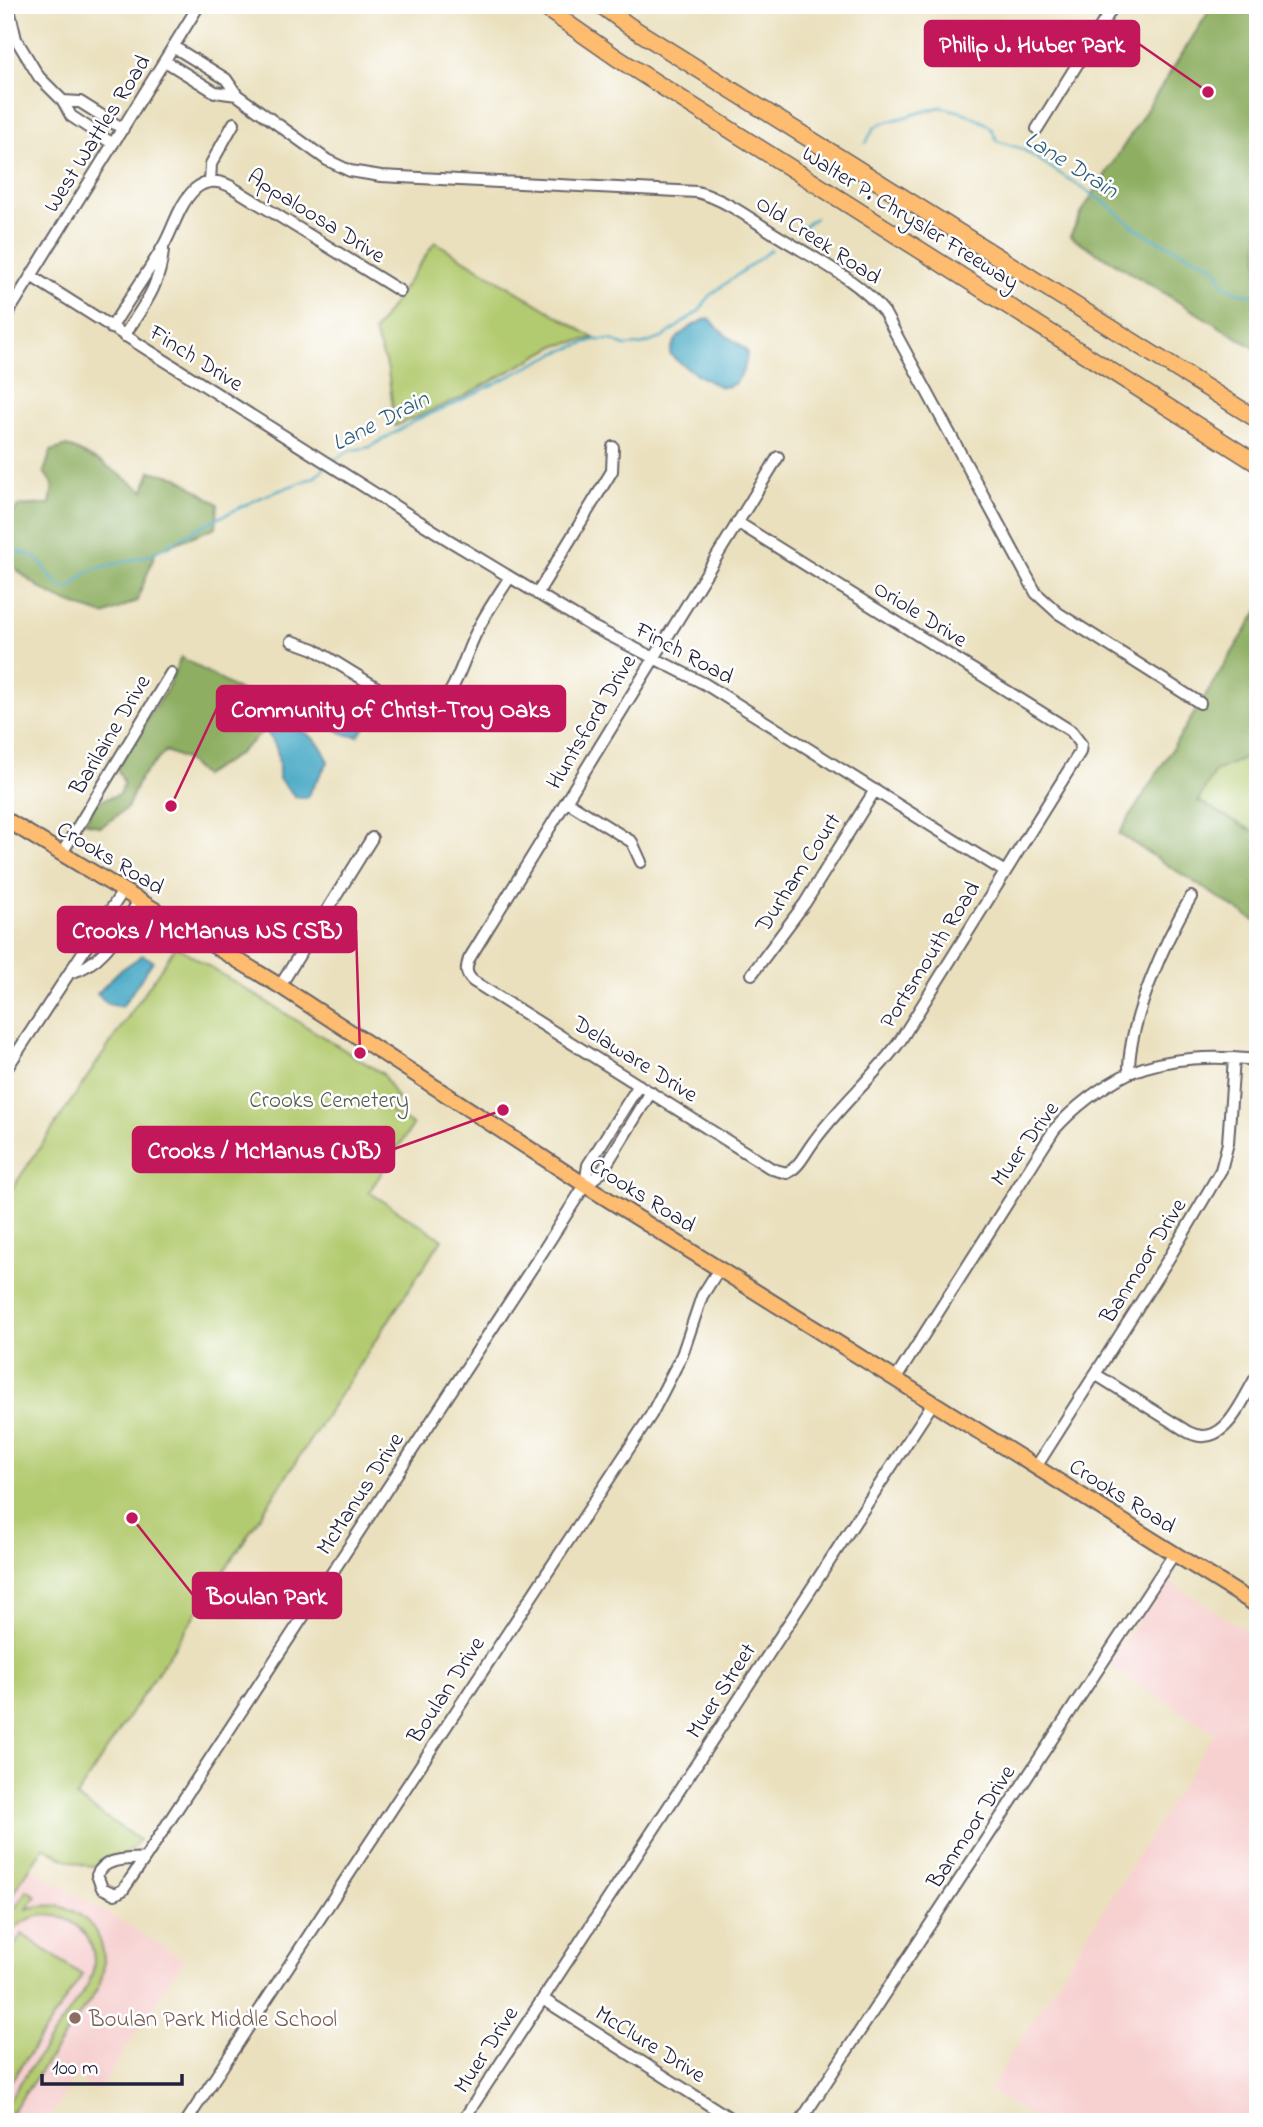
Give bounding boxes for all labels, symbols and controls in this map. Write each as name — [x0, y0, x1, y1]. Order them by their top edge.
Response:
callout: Philip J. Huber Park — [925, 21, 1139, 66]
text: Philip J. Huber Park — [939, 29, 1125, 64]
street label: West Wattles Road — [36, 49, 160, 220]
water label: Lane Drain — [1017, 124, 1125, 209]
street label: Walter P. Chrysler Freeway — [794, 139, 1025, 301]
street label: Appaloosa Drive — [240, 161, 392, 273]
street label: Old Creek Road — [748, 188, 887, 294]
street label: Finch Drive — [141, 317, 250, 401]
water label: Lane Drain — [327, 382, 437, 462]
street label: Oriole Drive — [866, 573, 974, 657]
street label: Finch Road — [628, 614, 739, 694]
street label: Huntsford Drive — [539, 648, 646, 796]
street label: Barilaine Drive — [62, 668, 160, 803]
callout: Community of Christ-Troy Oaks — [217, 686, 565, 731]
text: Community of Christ-Troy Oaks — [231, 694, 551, 730]
street label: Durham Court — [748, 807, 850, 940]
street label: Crooks Road — [50, 814, 170, 904]
street label: Portsmouth Road — [873, 875, 990, 1035]
callout: Crooks / McManus NS (SB) — [58, 907, 356, 952]
text: Crooks / McManus NS (SB) — [72, 915, 342, 950]
street label: Delaware Drive — [565, 1008, 704, 1112]
park label: Crooks Cemetery — [249, 1085, 409, 1120]
street label: Muer Drive — [984, 1094, 1069, 1194]
callout: Crooks / McManus (NB) — [133, 1127, 394, 1172]
text: Crooks / McManus (NB) — [148, 1135, 380, 1170]
street label: Crooks Road — [582, 1150, 702, 1242]
street label: Banmoor Drive — [1092, 1192, 1196, 1331]
street label: McManus Drive — [309, 1426, 414, 1562]
street label: Crooks Road — [1062, 1451, 1182, 1543]
callout: Boulan Park — [193, 1573, 341, 1618]
text: Boulan Park — [206, 1581, 328, 1616]
street label: Boulan Drive — [400, 1630, 495, 1751]
street label: Muer Street — [679, 1637, 766, 1746]
street label: Banmoor Drive — [919, 1758, 1025, 1897]
street label: McClure Drive — [588, 1998, 712, 2093]
street label: Muer Drive — [446, 2000, 528, 2101]
place label: Boulan Park Middle School — [88, 2004, 337, 2037]
marker: Boulan Park Middle School — [67, 2010, 83, 2026]
scale bar — [42, 2043, 182, 2087]
text: 100 m — [52, 2054, 98, 2084]

